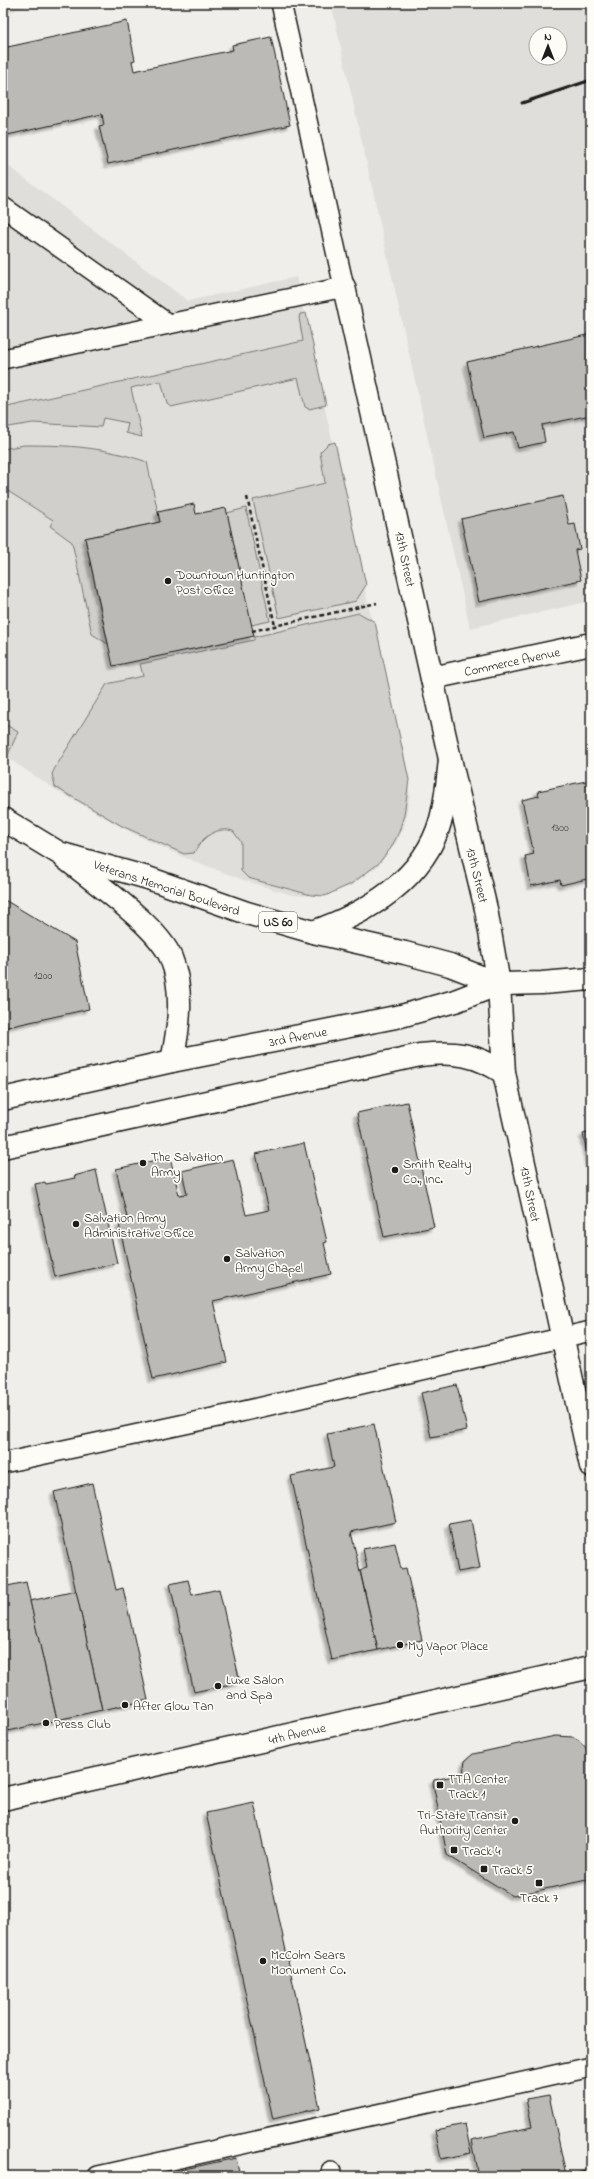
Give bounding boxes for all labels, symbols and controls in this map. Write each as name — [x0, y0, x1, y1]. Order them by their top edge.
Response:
north arrow — [528, 26, 568, 66]
text: N — [544, 29, 552, 45]
street label: 13th Street — [389, 530, 420, 589]
place label: Downtown Huntington Post Office — [175, 566, 294, 600]
marker: Downtown Huntington Post Office — [163, 576, 173, 586]
street label: Commerce Avenue — [463, 643, 562, 682]
house number: 1300 — [551, 820, 569, 836]
street label: 13th Street — [461, 846, 493, 905]
street label: Veterans Memorial Boulevard — [90, 855, 243, 921]
road number: US 60 — [259, 912, 297, 932]
house number: 1200 — [34, 968, 52, 984]
street label: 3rd Avenue — [268, 1023, 329, 1052]
place label: The Salvation Army — [151, 1148, 223, 1183]
place label: Smith Realty Co., Inc. — [403, 1155, 471, 1189]
marker: The Salvation Army — [138, 1158, 148, 1168]
marker: Smith Realty Co., Inc. — [390, 1165, 400, 1175]
street label: 13th Street — [514, 1165, 545, 1224]
place label: Salvation Army Administrative Office — [84, 1209, 194, 1243]
marker: Salvation Army Administrative Office — [71, 1219, 81, 1229]
place label: Salvation Army Chapel — [235, 1244, 303, 1279]
marker: Salvation Army Chapel — [222, 1254, 232, 1264]
place label: My Vapor Place — [408, 1637, 488, 1657]
marker: My Vapor Place — [395, 1640, 405, 1650]
place label: Luxe Salon and Spa — [226, 1671, 284, 1705]
marker: Luxe Salon and Spa — [213, 1681, 223, 1691]
place label: After Glow Tan — [133, 1697, 214, 1716]
marker: After Glow Tan — [120, 1700, 130, 1710]
place label: Press Club — [54, 1715, 111, 1734]
marker: Press Club — [41, 1718, 51, 1728]
street label: 4th Avenue — [267, 1719, 328, 1750]
place label: TTA Center Track 1 — [448, 1770, 509, 1804]
marker: TTA Center Track 1 — [435, 1780, 445, 1790]
place label: Tri-State Transit Authority Center — [417, 1806, 508, 1841]
marker: Tri-State Transit Authority Center — [510, 1816, 520, 1826]
place label: Track 4 — [462, 1842, 501, 1861]
marker: Track 4 — [449, 1845, 459, 1855]
place label: Track 5 — [492, 1861, 533, 1880]
marker: Track 5 — [479, 1864, 489, 1874]
marker: Track 7 — [534, 1878, 544, 1888]
place label: Track 7 — [520, 1889, 559, 1908]
place label: McColm Sears Monument Co. — [271, 1946, 346, 1980]
marker: McColm Sears Monument Co. — [258, 1956, 268, 1966]

